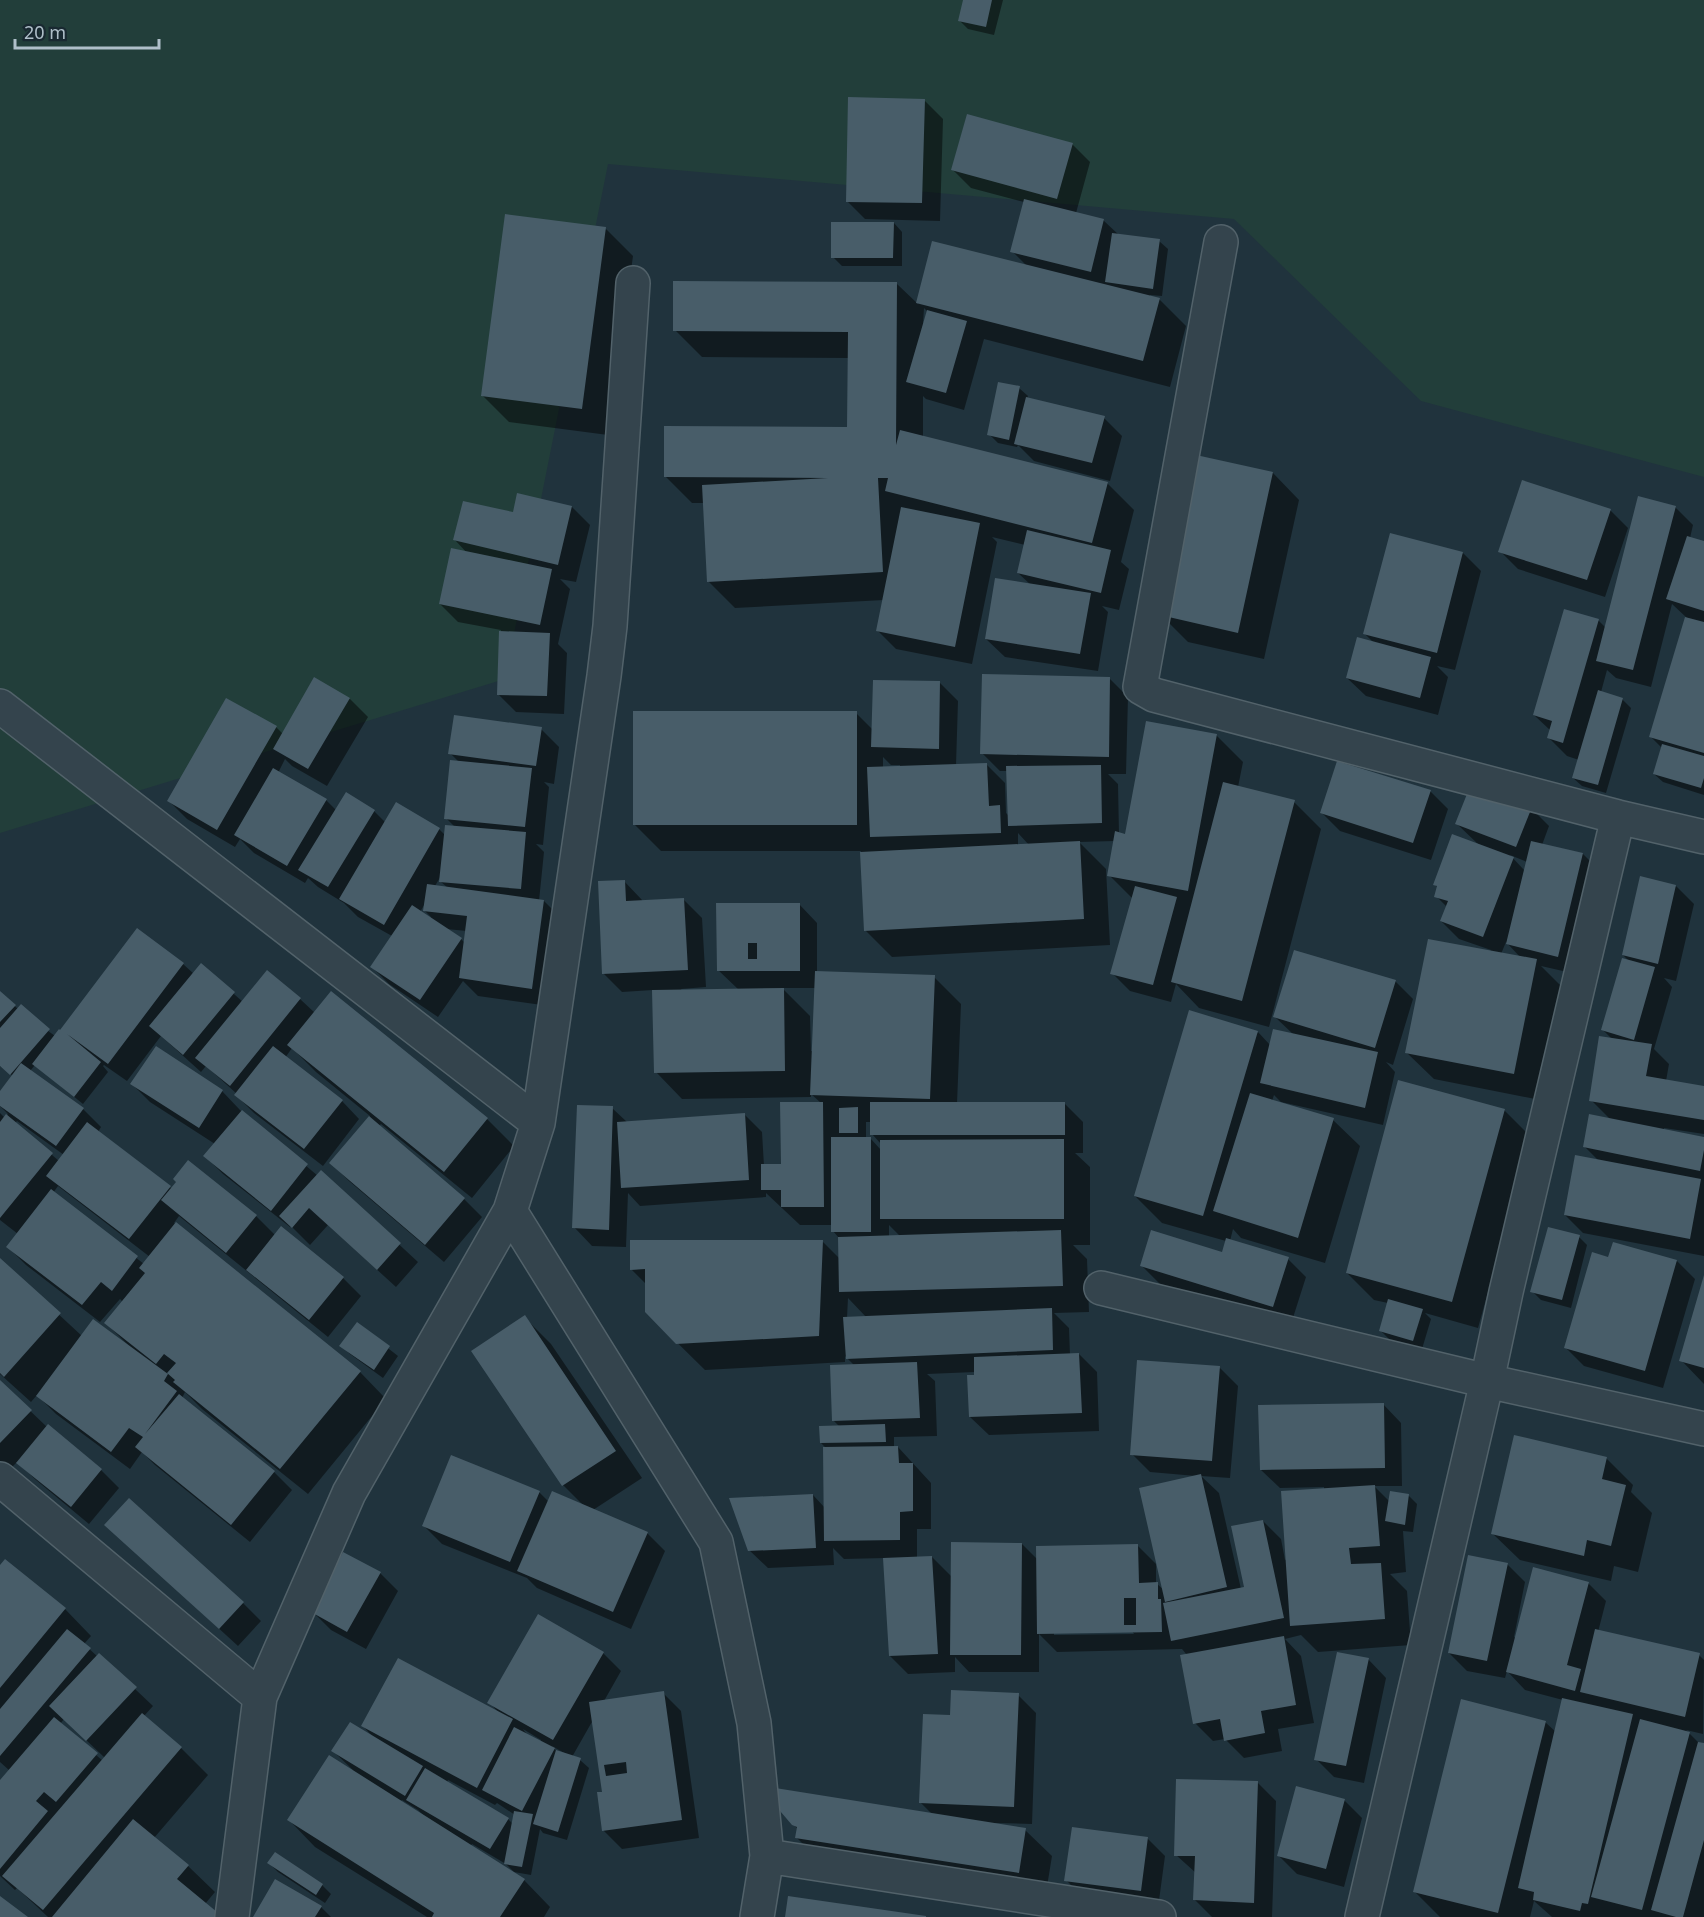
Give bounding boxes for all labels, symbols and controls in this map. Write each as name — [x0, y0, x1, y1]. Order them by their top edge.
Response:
scale bar — [15, 12, 159, 50]
text: 20 m — [24, 20, 66, 44]

